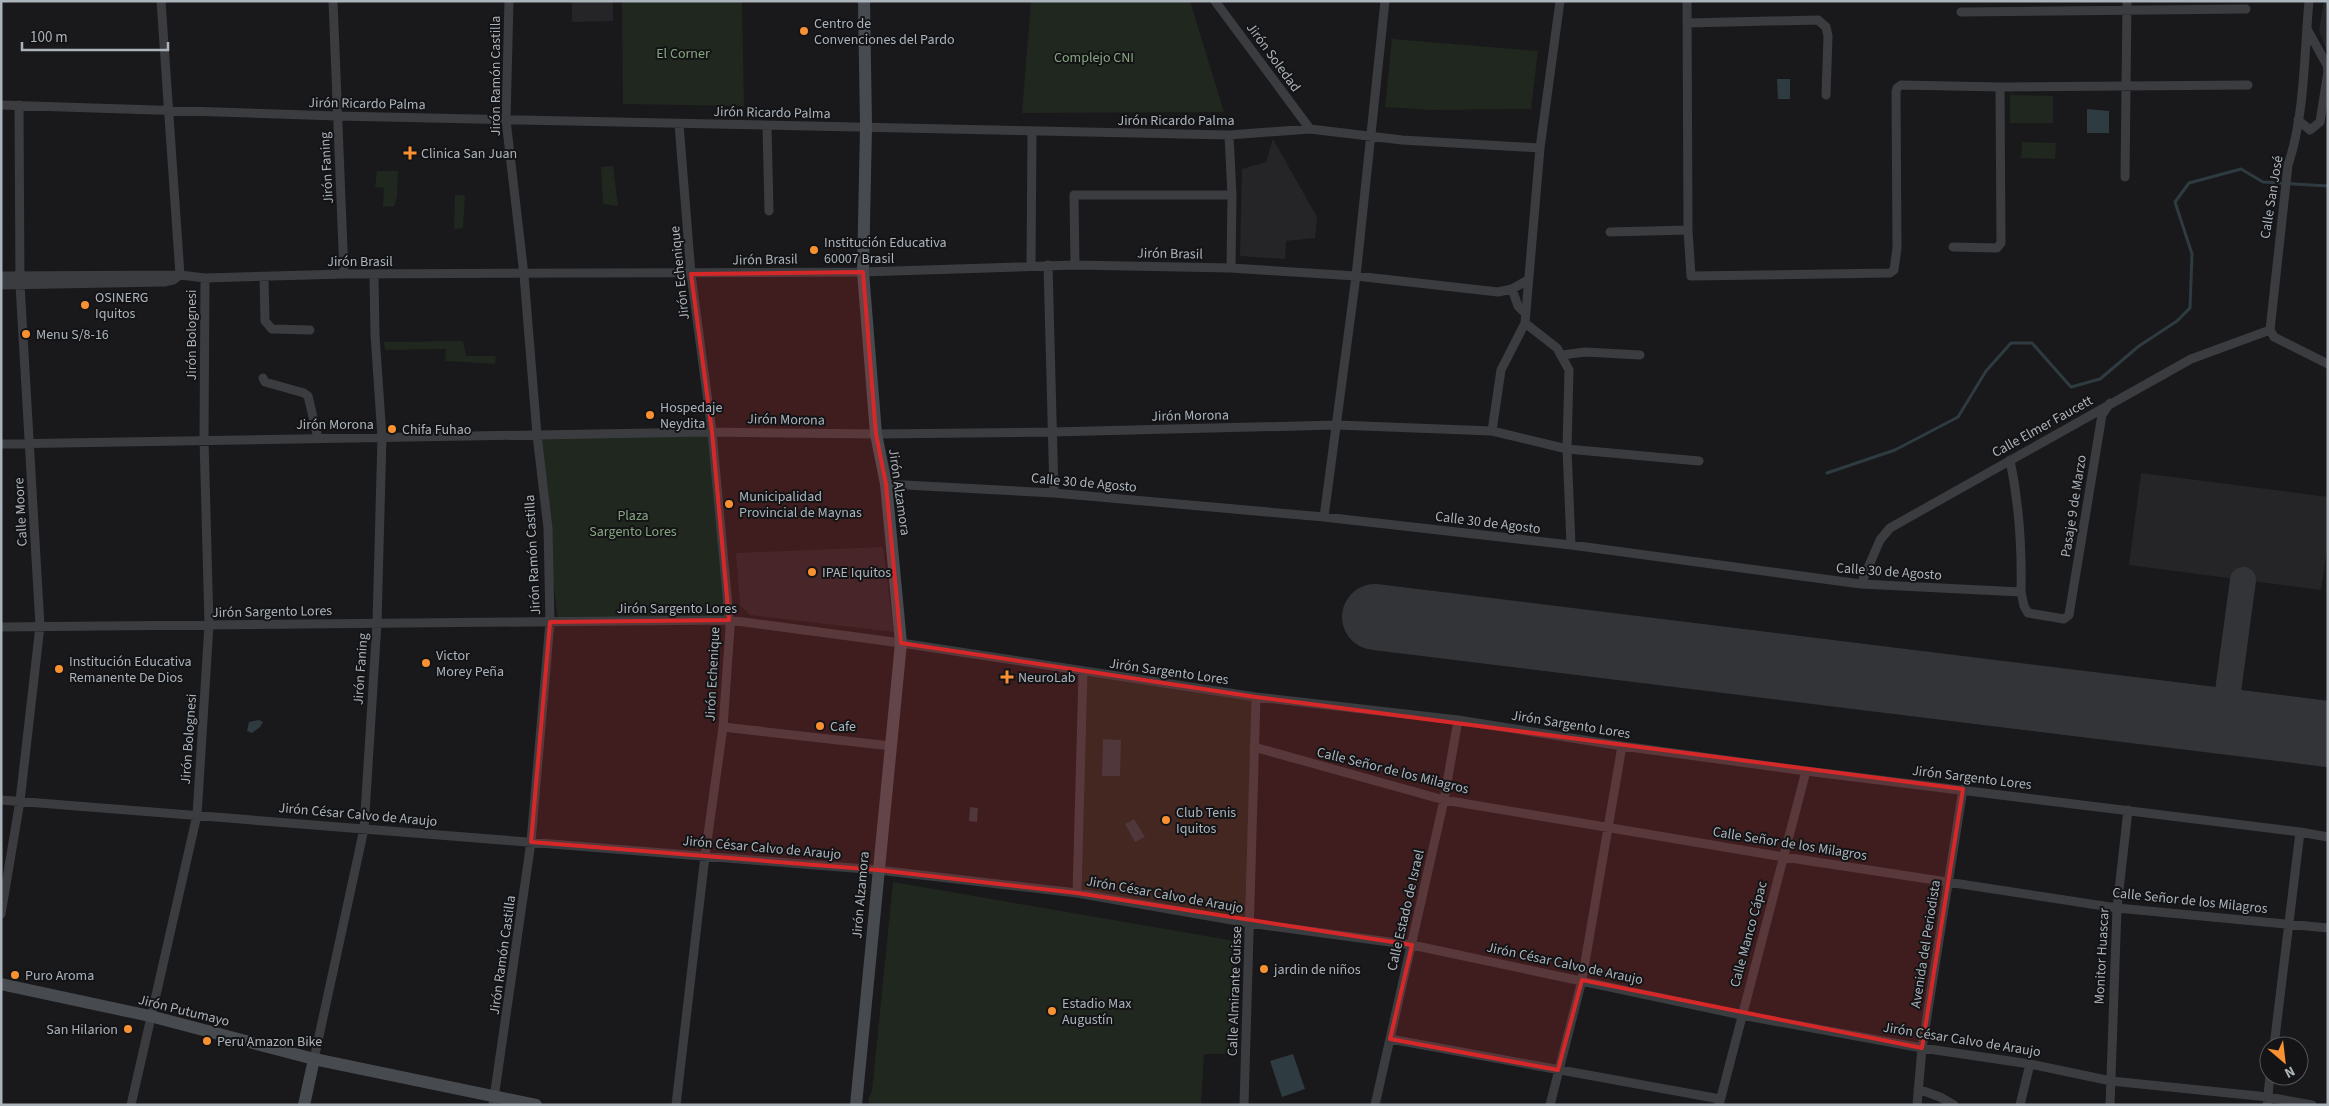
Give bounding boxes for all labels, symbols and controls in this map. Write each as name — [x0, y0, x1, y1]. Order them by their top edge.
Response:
place label: Centro de Convenciones del Pardo — [814, 14, 955, 50]
street label: Jirón Ramón Castilla — [486, 16, 506, 136]
street label: Jirón Soledad — [1241, 19, 1305, 96]
scale bar — [22, 20, 169, 52]
marker: Centro de Convenciones del Pardo — [798, 25, 810, 37]
text: 100 m — [30, 27, 68, 48]
park label: El Corner — [656, 44, 710, 64]
park label: Complejo CNI — [1054, 48, 1134, 68]
street label: Jirón Ricardo Palma — [308, 93, 426, 115]
street label: Jirón Ricardo Palma — [713, 102, 831, 124]
street label: Jirón Ricardo Palma — [1117, 111, 1235, 131]
street label: Jirón Faning — [315, 131, 339, 205]
place label: Clinica San Juan — [421, 144, 517, 164]
marker: Clinica San Juan — [403, 146, 417, 160]
street label: Calle San José — [2256, 154, 2288, 240]
street label: Jirón Echenique — [665, 225, 695, 321]
place label: Institución Educativa 60007 Brasil — [824, 233, 947, 269]
street label: Jirón Brasil — [1137, 243, 1203, 265]
marker: Institución Educativa 60007 Brasil — [808, 244, 820, 256]
street label: Jirón Brasil — [732, 249, 798, 271]
street label: Jirón Brasil — [327, 252, 393, 272]
place label: OSINERG Iquitos — [95, 288, 149, 324]
street label: Jirón Bolognesi — [182, 290, 202, 380]
marker: OSINERG Iquitos — [79, 299, 91, 311]
place label: Menu S/8-16 — [36, 325, 109, 345]
marker: Menu S/8-16 — [20, 328, 32, 340]
street label: Calle Elmer Faucett — [1989, 391, 2097, 463]
place label: Hospedaje Neydita — [660, 398, 723, 434]
street label: Jirón Morona — [1151, 405, 1229, 427]
marker: Hospedaje Neydita — [644, 409, 656, 421]
street label: Jirón Morona — [747, 409, 825, 431]
street label: Jirón Morona — [296, 415, 374, 435]
place label: Chifa Fuhao — [402, 420, 471, 440]
marker: Chifa Fuhao — [386, 423, 398, 435]
street label: Jirón Alzamora — [883, 447, 915, 537]
street label: Pasaje 9 de Marzo — [2056, 454, 2092, 559]
street label: Calle 30 de Agosto — [1030, 468, 1138, 498]
street label: Calle Moore — [9, 477, 33, 547]
place label: Municipalidad Provincial de Maynas — [739, 487, 862, 523]
street label: Jirón Ramón Castilla — [520, 494, 546, 616]
marker: Municipalidad Provincial de Maynas — [723, 498, 735, 510]
park label: Plaza Sargento Lores — [589, 506, 677, 542]
street label: Calle 30 de Agosto — [1434, 507, 1542, 539]
street label: Calle 30 de Agosto — [1835, 558, 1942, 586]
place label: IPAE Iquitos — [822, 563, 891, 583]
marker: IPAE Iquitos — [806, 566, 818, 578]
street label: Jirón Sargento Lores — [617, 599, 737, 619]
street label: Jirón Sargento Lores — [212, 601, 332, 623]
street label: Jirón Echenique — [701, 626, 725, 722]
street label: Jirón Faning — [349, 632, 373, 706]
place label: Victor Morey Peña — [436, 646, 504, 682]
place label: Institución Educativa Remanente De Dios — [69, 652, 192, 688]
street label: Jirón Sargento Lores — [1108, 654, 1230, 690]
marker: Victor Morey Peña — [420, 657, 432, 669]
marker: Institución Educativa Remanente De Dios — [53, 663, 65, 675]
place label: NeuroLab — [1018, 668, 1076, 688]
marker: NeuroLab — [1000, 670, 1014, 684]
street label: Jirón Bolognesi — [176, 693, 202, 785]
street label: Jirón Sargento Lores — [1510, 706, 1632, 744]
place label: Cafe — [830, 717, 856, 737]
marker: Cafe — [814, 720, 826, 732]
street label: Calle Señor de los Milagros — [1315, 742, 1471, 800]
street label: Jirón Sargento Lores — [1911, 761, 2033, 795]
street label: Jirón César Calvo de Araujo — [278, 798, 438, 832]
place label: Club Tenis Iquitos — [1176, 803, 1236, 839]
marker: Club Tenis Iquitos — [1160, 814, 1172, 826]
street label: Calle Señor de los Milagros — [1711, 822, 1869, 866]
street label: Jirón César Calvo de Araujo — [682, 831, 842, 865]
street label: Calle Estado de Israel — [1382, 847, 1430, 973]
street label: Jirón Alzamora — [847, 851, 875, 940]
street label: Jirón César Calvo de Araujo — [1085, 871, 1245, 919]
street label: Calle Manco Cápac — [1725, 878, 1773, 990]
street label: Avenida del Periodista — [1906, 879, 1946, 1010]
street label: Calle Señor de los Milagros — [2111, 883, 2269, 919]
street label: Jirón Ramón Castilla — [485, 894, 521, 1016]
street label: Monitor Huascar — [2089, 907, 2115, 1005]
street label: Calle Almirante Guisse — [1223, 926, 1247, 1056]
street label: Jirón César Calvo de Araujo — [1485, 938, 1645, 990]
place label: jardin de niños — [1273, 960, 1361, 980]
marker: jardin de niños — [1258, 963, 1270, 975]
place label: Puro Aroma — [25, 966, 94, 986]
marker: Puro Aroma — [9, 969, 21, 981]
street label: Jirón Putumayo — [136, 990, 232, 1032]
place label: Estadio Max Augustín — [1062, 994, 1132, 1030]
marker: Estadio Max Augustín — [1046, 1005, 1058, 1017]
street label: Jirón César Calvo de Araujo — [1882, 1018, 2042, 1062]
place label: San Hilarion — [46, 1020, 118, 1040]
marker: San Hilarion — [122, 1023, 134, 1035]
place label: Peru Amazon Bike — [217, 1032, 322, 1052]
marker: Peru Amazon Bike — [201, 1035, 213, 1047]
north arrow — [2259, 1036, 2309, 1086]
text: N — [2281, 1061, 2298, 1083]

